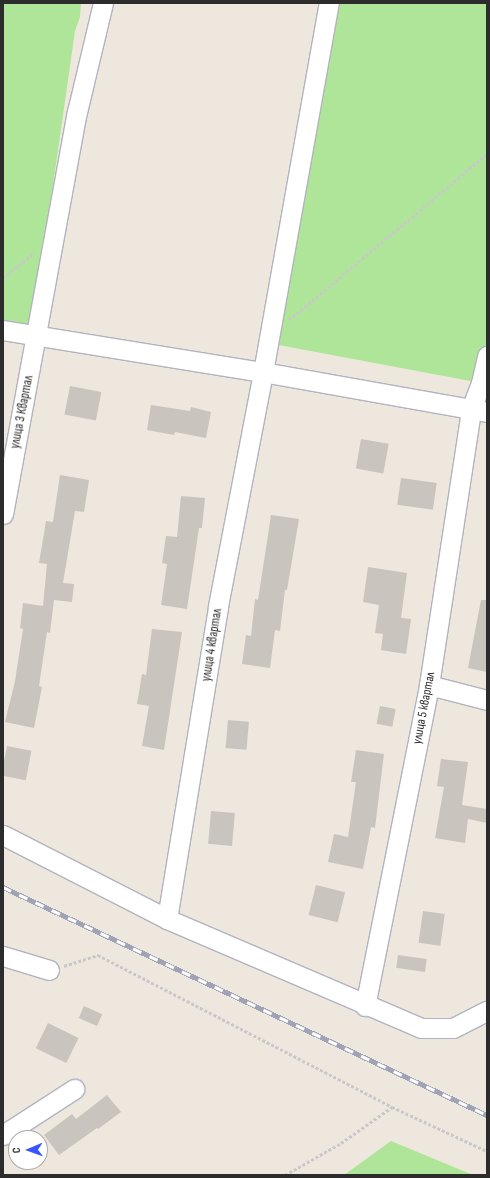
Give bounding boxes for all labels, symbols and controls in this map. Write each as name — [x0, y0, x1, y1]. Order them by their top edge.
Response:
street label: улица 3 Квартал — [7, 374, 37, 450]
street label: улица 4 квартал — [199, 607, 225, 683]
street label: улица 5 квартал — [409, 671, 439, 745]
north arrow — [8, 1130, 48, 1170]
text: С — [10, 1147, 23, 1153]

